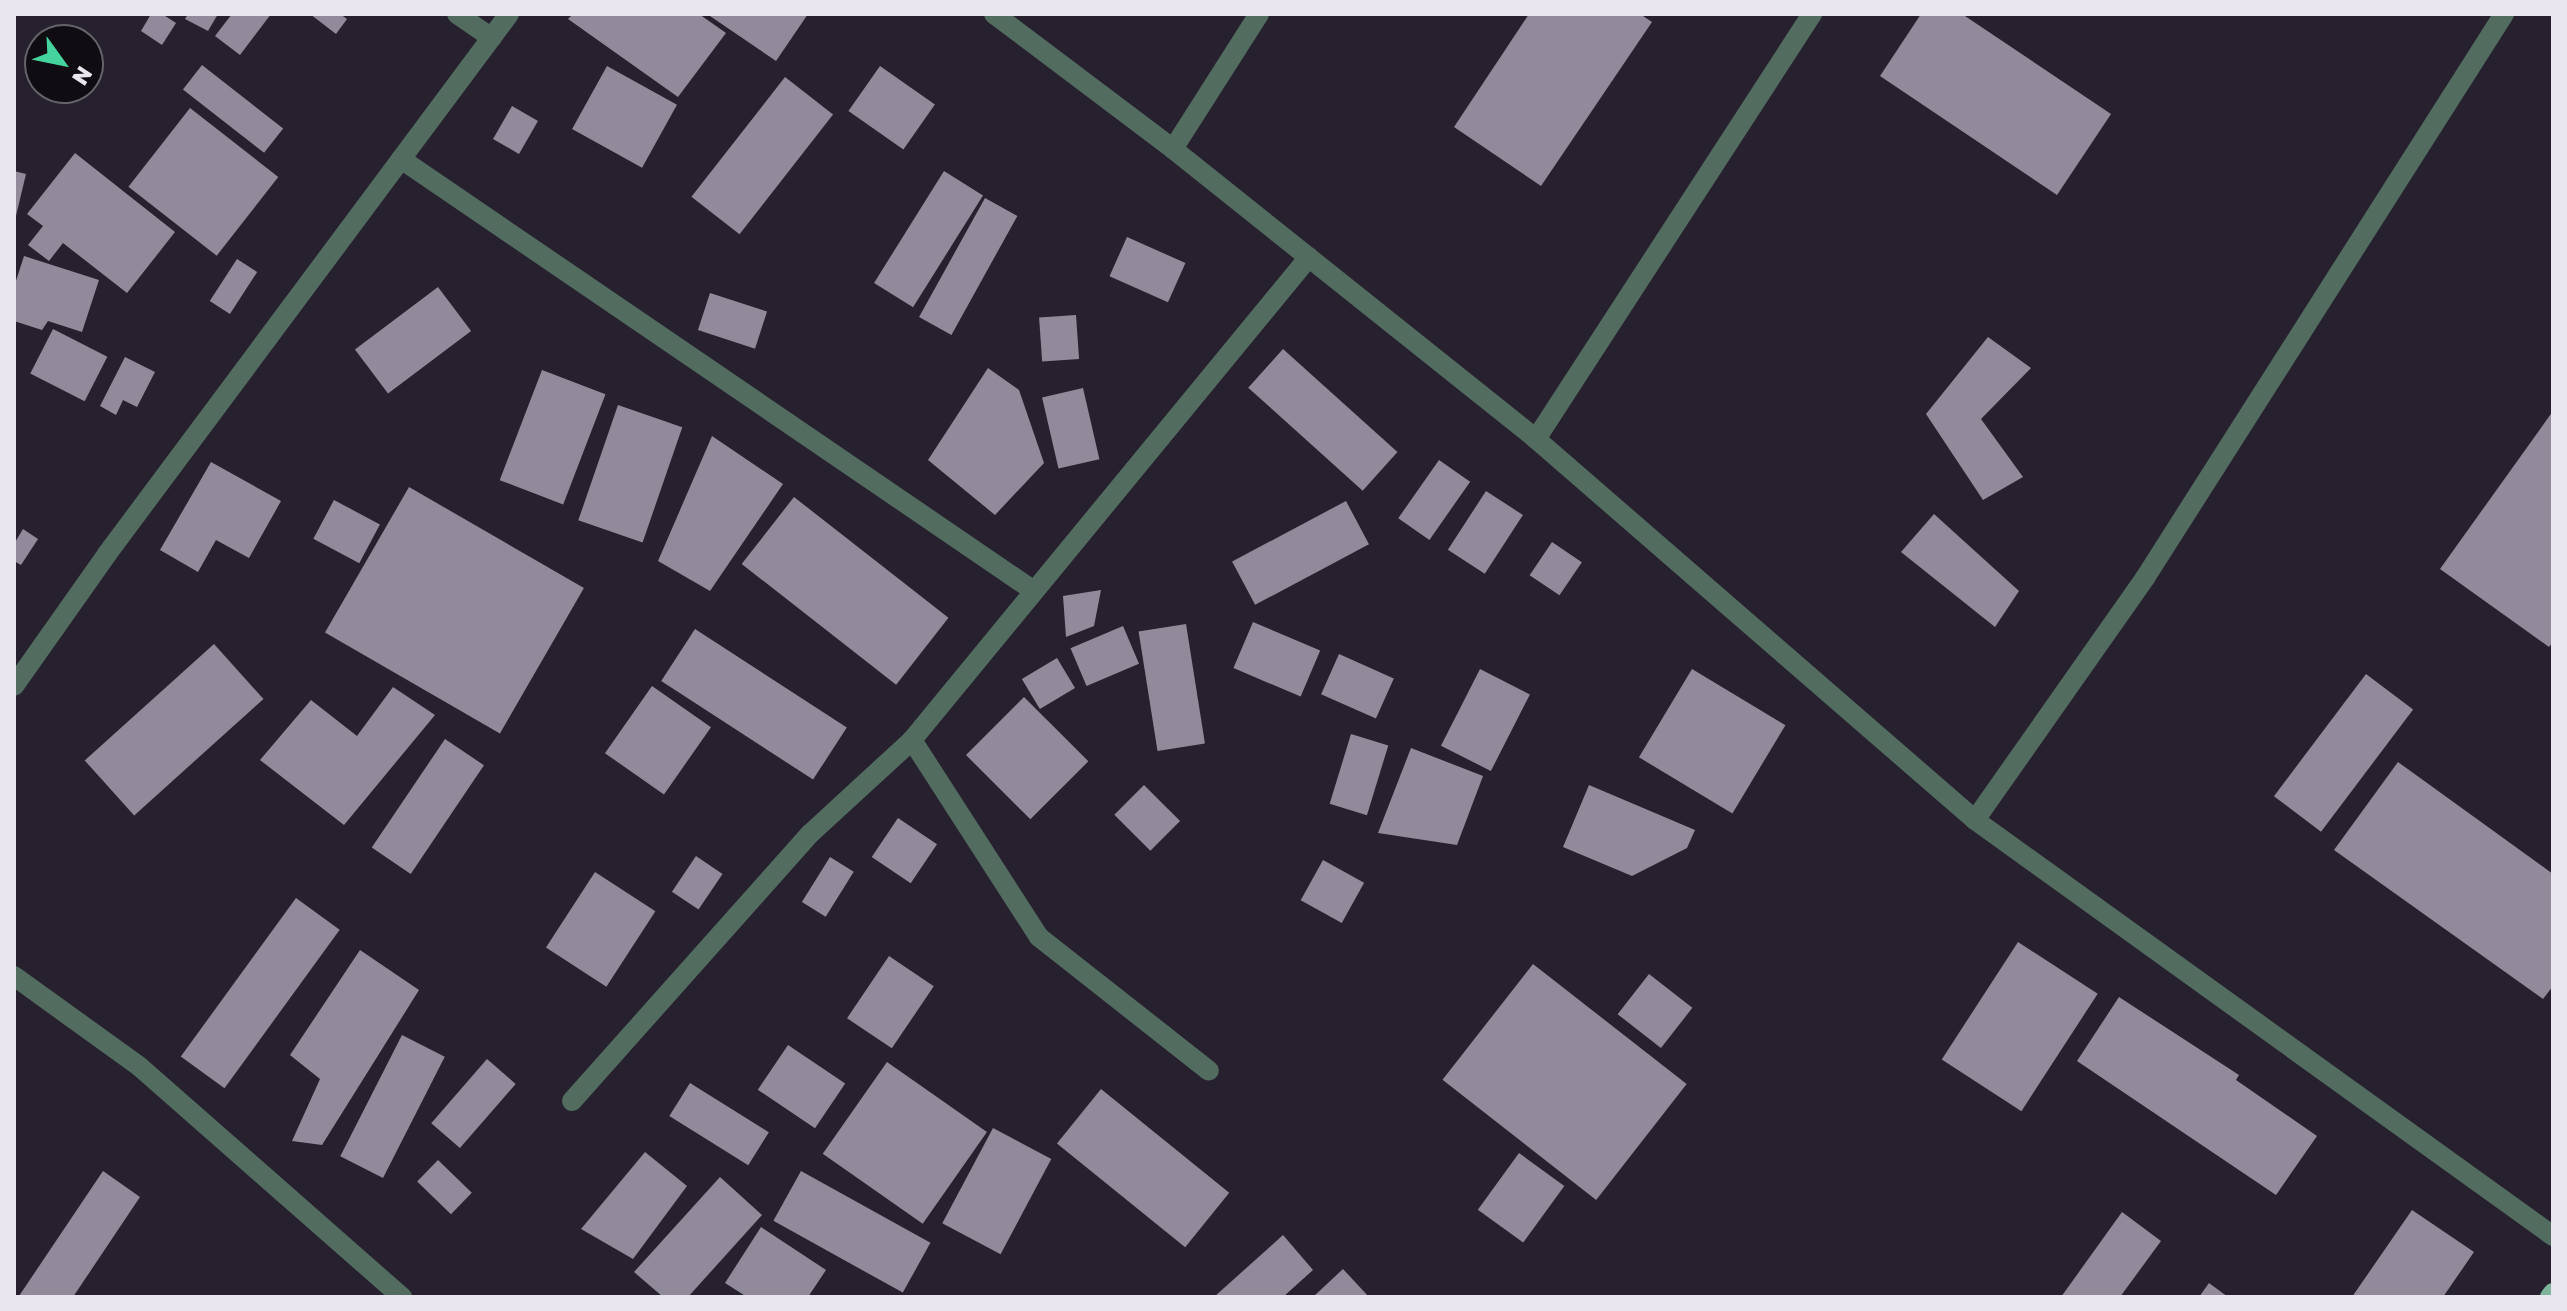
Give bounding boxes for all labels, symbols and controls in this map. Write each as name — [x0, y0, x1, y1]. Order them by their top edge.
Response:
north arrow — [24, 24, 104, 104]
text: N — [67, 62, 99, 91]

